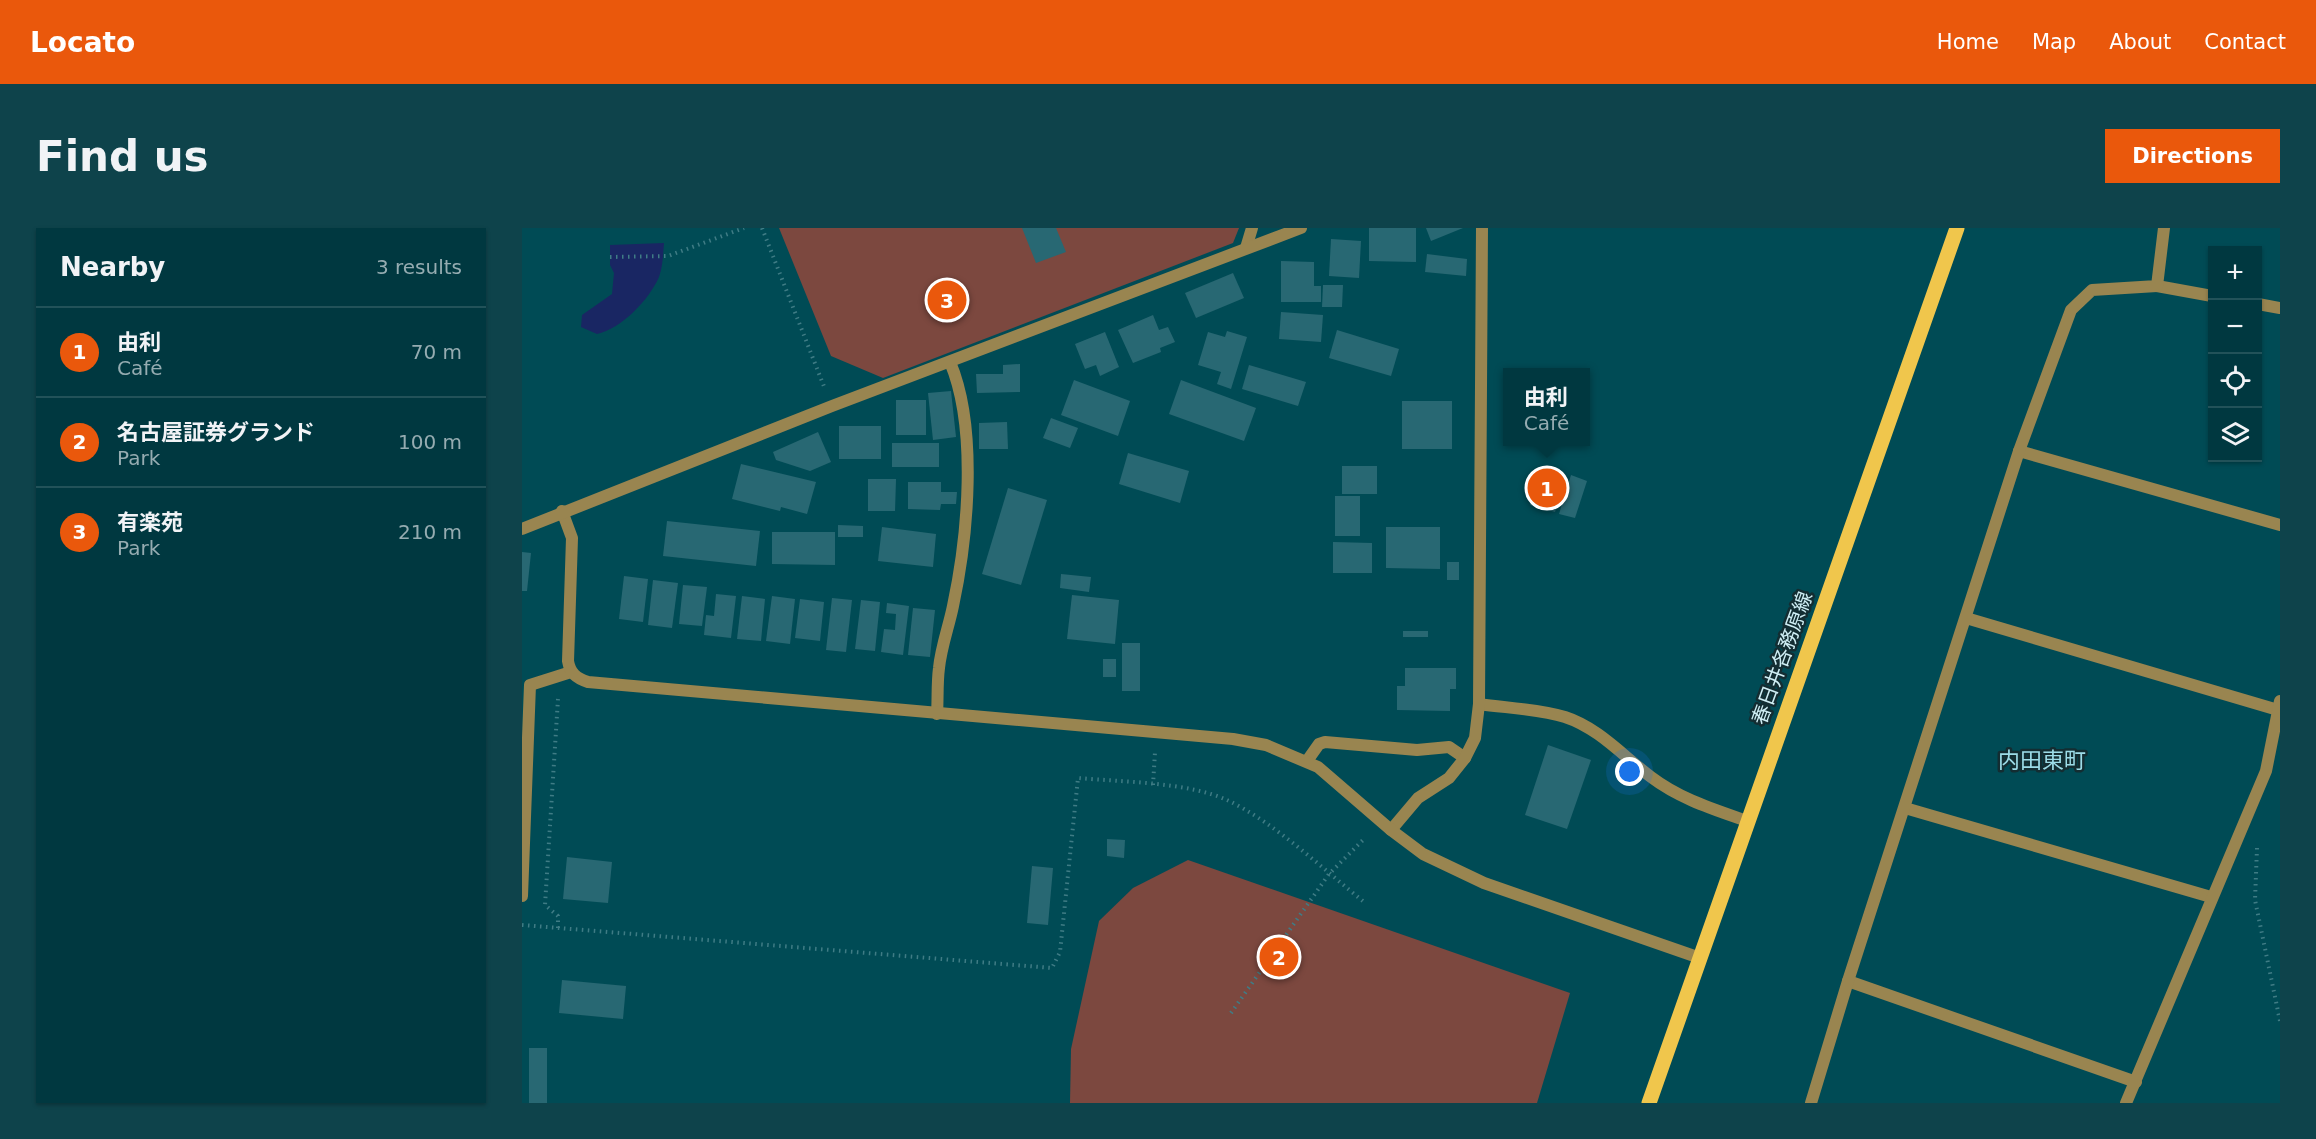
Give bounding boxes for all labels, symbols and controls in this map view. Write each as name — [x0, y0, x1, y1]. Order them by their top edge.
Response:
text: Locato — [30, 26, 135, 59]
text: Home — [1937, 30, 1999, 54]
text: Map — [2032, 30, 2076, 54]
text: About — [2109, 30, 2171, 54]
text: Contact — [2204, 30, 2286, 54]
button: Directions — [2105, 129, 2280, 183]
text: Find us — [36, 132, 209, 181]
map controls — [2208, 246, 2262, 462]
button: + — [2208, 246, 2262, 300]
text: Nearby — [60, 252, 165, 282]
text: 3 results — [376, 255, 462, 279]
pin: 3 — [928, 278, 966, 322]
button: − — [2208, 300, 2262, 354]
text: 由利 — [117, 330, 161, 355]
text: 1 — [73, 340, 86, 364]
text: 70 m — [411, 340, 462, 364]
button: locate — [2208, 354, 2262, 408]
text: Café — [117, 356, 163, 380]
popup — [1503, 368, 1590, 446]
text: 由利 — [1524, 385, 1568, 410]
button: layers — [2208, 408, 2262, 462]
text: Café — [1524, 411, 1569, 435]
text: 名古屋証券グランド — [117, 420, 315, 445]
text: 2 — [73, 430, 86, 454]
text: 100 m — [398, 430, 462, 454]
text: Park — [117, 446, 160, 470]
pin: 1 — [1528, 466, 1566, 510]
text: 有楽苑 — [117, 510, 183, 535]
text: 3 — [73, 520, 86, 544]
text: 210 m — [398, 520, 462, 544]
text: Park — [117, 536, 160, 560]
street label: 春日井各務原線 — [1747, 588, 1817, 728]
district label: 内田東町 — [1998, 748, 2086, 773]
your location — [1615, 757, 1644, 786]
pin: 2 — [1260, 934, 1299, 980]

